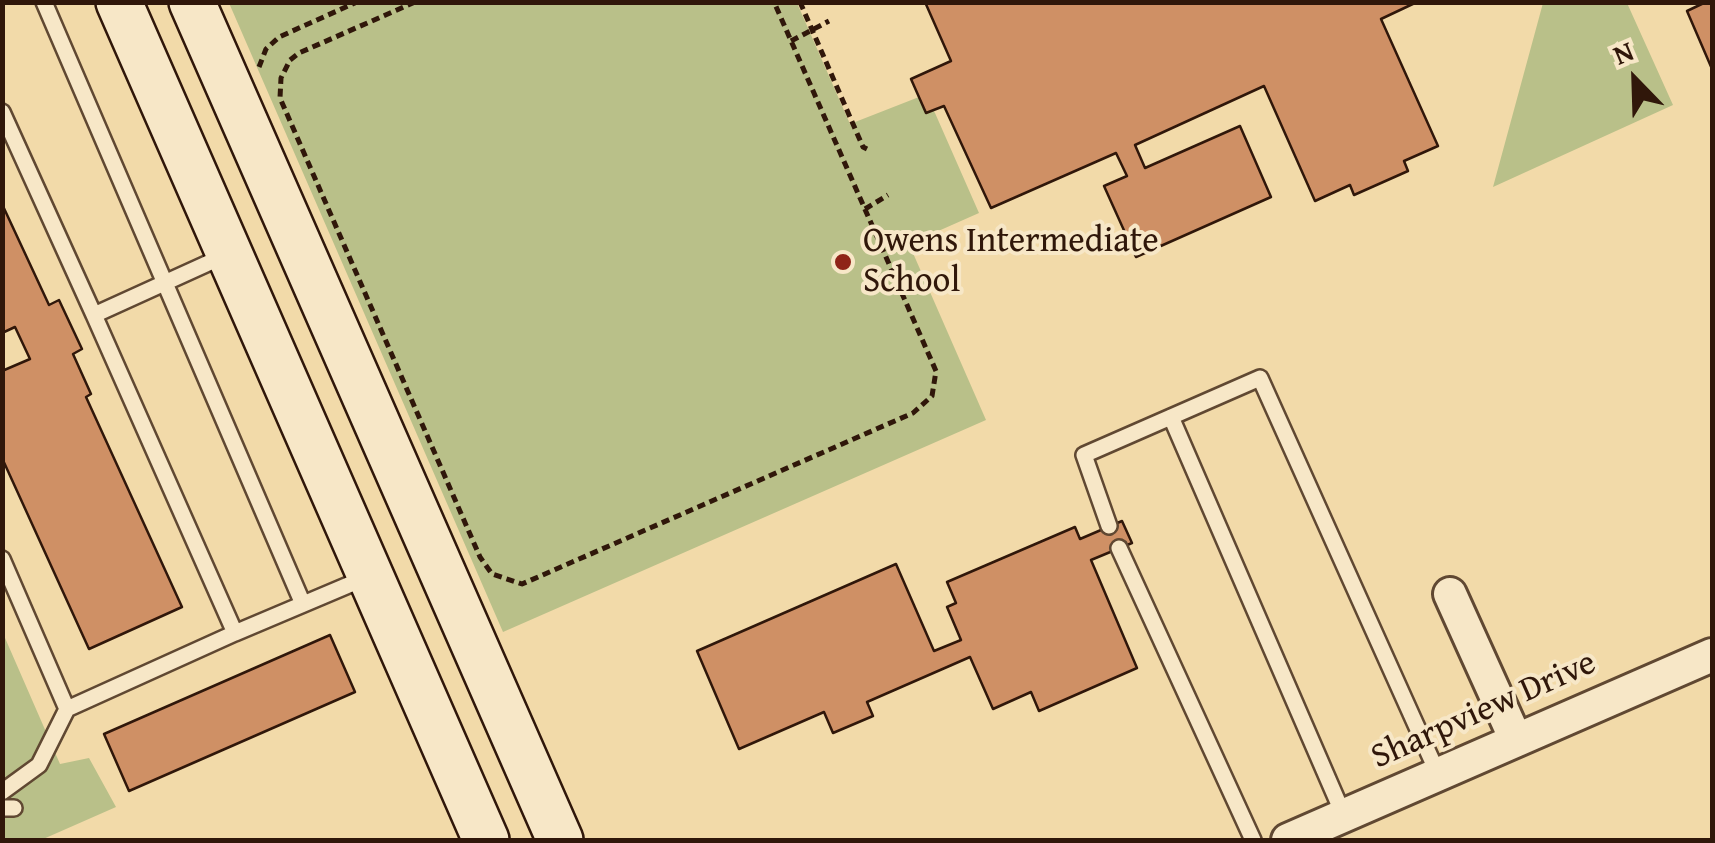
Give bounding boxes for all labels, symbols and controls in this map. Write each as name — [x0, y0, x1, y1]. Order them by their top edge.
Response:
text: N — [1606, 29, 1640, 74]
north arrow — [1585, 30, 1685, 130]
place label: Owens Intermediate School — [863, 221, 1159, 303]
marker: Owens Intermediate School — [832, 251, 854, 273]
street label: Sharpview Drive — [1365, 643, 1603, 779]

